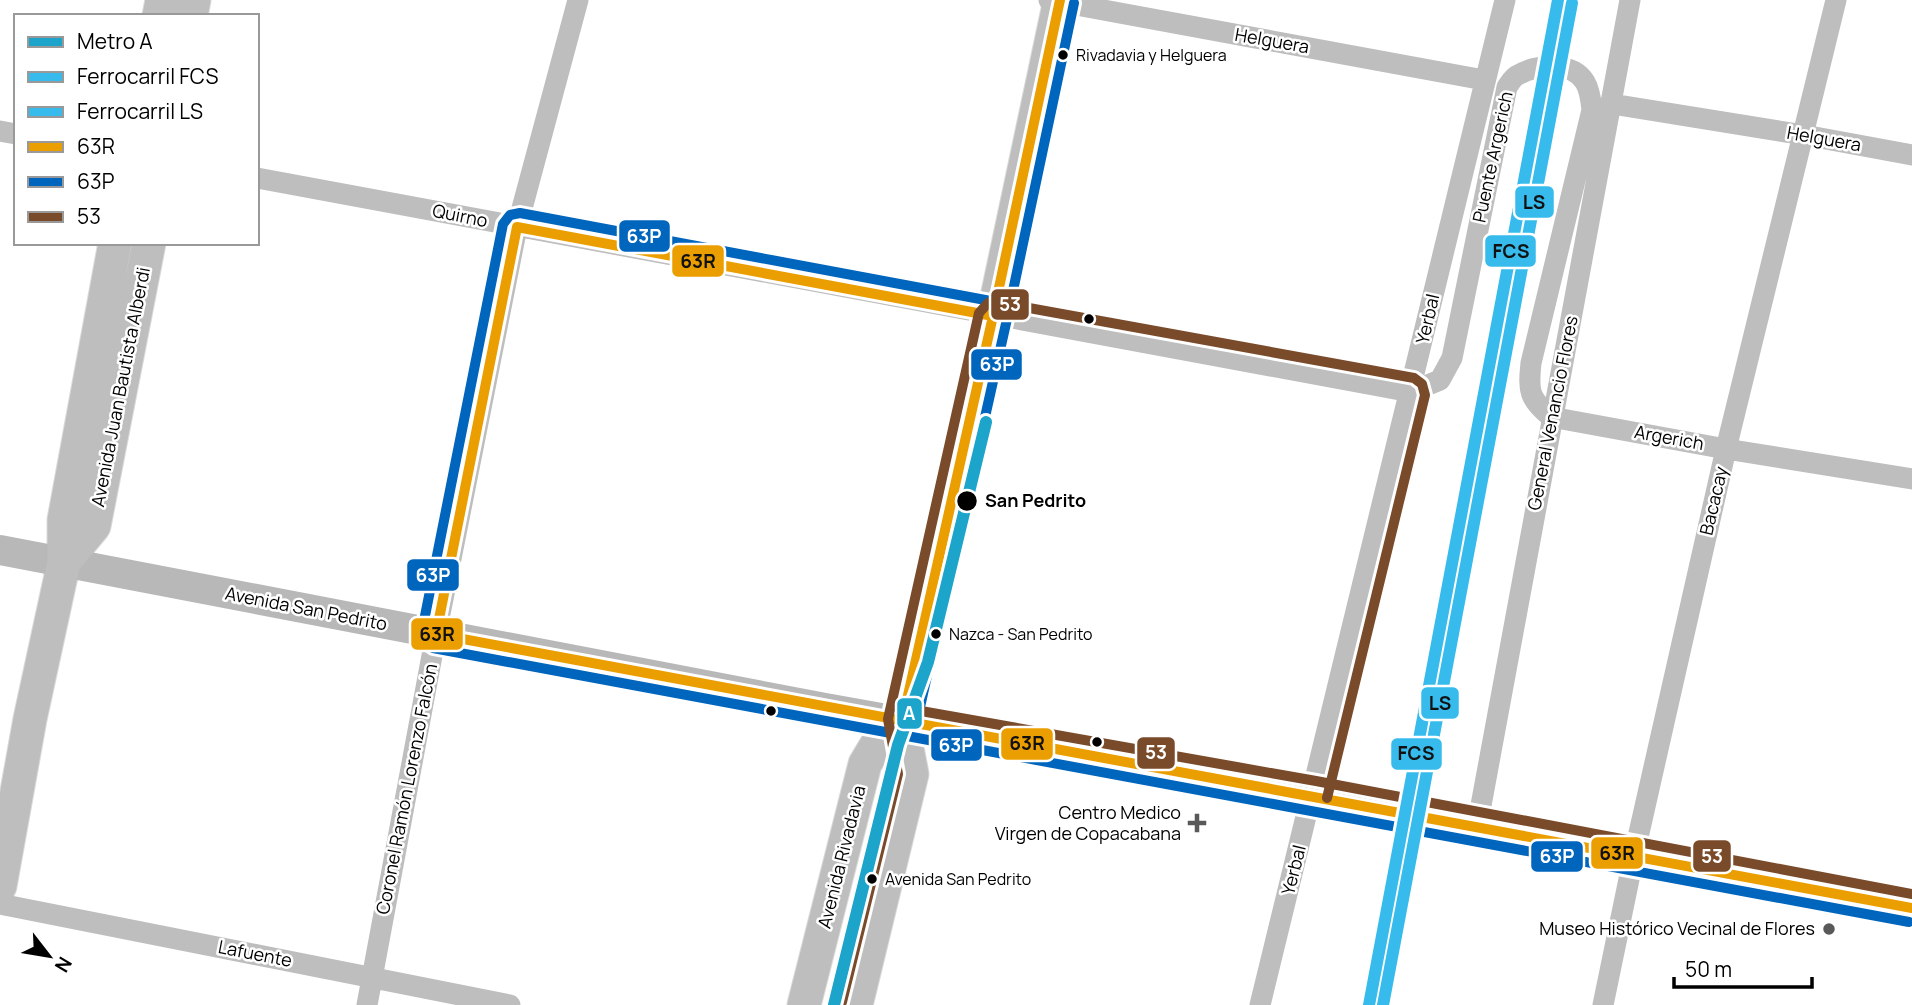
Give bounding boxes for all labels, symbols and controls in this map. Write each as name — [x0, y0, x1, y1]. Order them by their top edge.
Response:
legend — [14, 14, 259, 245]
street label: Helguera — [1233, 22, 1311, 58]
text: Metro A — [77, 27, 153, 55]
place label: Rivadavia y Helguera — [1076, 44, 1227, 66]
marker: Rivadavia y Helguera — [1056, 48, 1070, 62]
text: Ferrocarril FCS — [77, 62, 218, 90]
street label: Puente Argerich — [1466, 89, 1518, 225]
text: Ferrocarril LS — [77, 97, 203, 125]
street label: Helguera — [1785, 120, 1863, 156]
text: 63R — [77, 132, 115, 160]
text: 63P — [77, 167, 115, 195]
line badge: LS — [1514, 185, 1555, 219]
text: LS — [1523, 189, 1545, 215]
street label: Quirno — [431, 198, 490, 232]
text: 53 — [77, 202, 101, 230]
line badge: 63P — [618, 219, 671, 253]
text: 63P — [627, 223, 662, 249]
line badge: FCS — [1484, 234, 1537, 268]
text: FCS — [1492, 238, 1530, 264]
line badge: 63R — [671, 244, 725, 278]
text: 63R — [680, 248, 716, 274]
street label: Avenida Juan Bautista Alberdi — [85, 265, 155, 509]
line badge: 53 — [990, 288, 1030, 321]
text: 53 — [999, 291, 1021, 317]
street label: Yerbal — [1410, 292, 1444, 346]
unlabelled marker — [1082, 312, 1096, 326]
street label: General Venancio Flores — [1521, 313, 1583, 512]
line badge: 63P — [970, 348, 1023, 381]
text: 63P — [980, 351, 1015, 377]
street label: Argerich — [1633, 419, 1706, 455]
street label: Bacacay — [1693, 464, 1733, 537]
place label: San Pedrito — [985, 488, 1086, 512]
marker: San Pedrito — [955, 489, 979, 513]
line badge: 63P — [406, 558, 460, 592]
text: 63P — [416, 562, 451, 588]
street label: Avenida San Pedrito — [223, 581, 389, 635]
line badge: 63R — [410, 617, 464, 651]
text: 63R — [419, 621, 455, 647]
place label: Nazca - San Pedrito — [949, 623, 1092, 645]
marker: Nazca - San Pedrito — [929, 627, 943, 641]
street label: Coronel Ramón Lorenzo Falcón — [370, 661, 442, 916]
line badge: LS — [1420, 686, 1460, 720]
text: LS — [1429, 690, 1451, 716]
line badge: A — [896, 697, 923, 730]
text: A — [903, 700, 916, 726]
unlabelled marker — [764, 704, 778, 718]
line badge: 63R — [1000, 727, 1054, 761]
line badge: 63P — [930, 728, 983, 762]
text: 63R — [1009, 730, 1045, 756]
text: 63P — [939, 732, 974, 758]
unlabelled marker — [1090, 735, 1104, 749]
line badge: 53 — [1136, 736, 1176, 770]
line badge: FCS — [1390, 737, 1443, 771]
text: 53 — [1145, 739, 1167, 765]
text: FCS — [1397, 740, 1435, 766]
street label: Avenida Rivadavia — [812, 783, 870, 931]
place label: Centro Medico Virgen de Copacabana — [995, 800, 1181, 845]
marker: Centro Medico Virgen de Copacabana — [1187, 813, 1207, 833]
line badge: 63R — [1590, 836, 1644, 870]
line badge: 53 — [1692, 839, 1732, 873]
line badge: 63P — [1530, 840, 1584, 873]
text: 63R — [1599, 840, 1635, 866]
street label: Yerbal — [1275, 842, 1311, 897]
text: 63P — [1540, 843, 1575, 869]
text: 53 — [1701, 843, 1723, 869]
place label: Avenida San Pedrito — [885, 868, 1031, 890]
marker: Avenida San Pedrito — [865, 872, 879, 886]
place label: Museo Histórico Vecinal de Flores — [1539, 916, 1815, 940]
north arrow — [14, 921, 84, 991]
marker: Museo Histórico Vecinal de Flores — [1821, 921, 1837, 937]
street label: Lafuente — [216, 934, 294, 972]
scale bar — [1674, 946, 1812, 990]
text: N — [49, 952, 78, 977]
text: 50 m — [1685, 955, 1732, 983]

